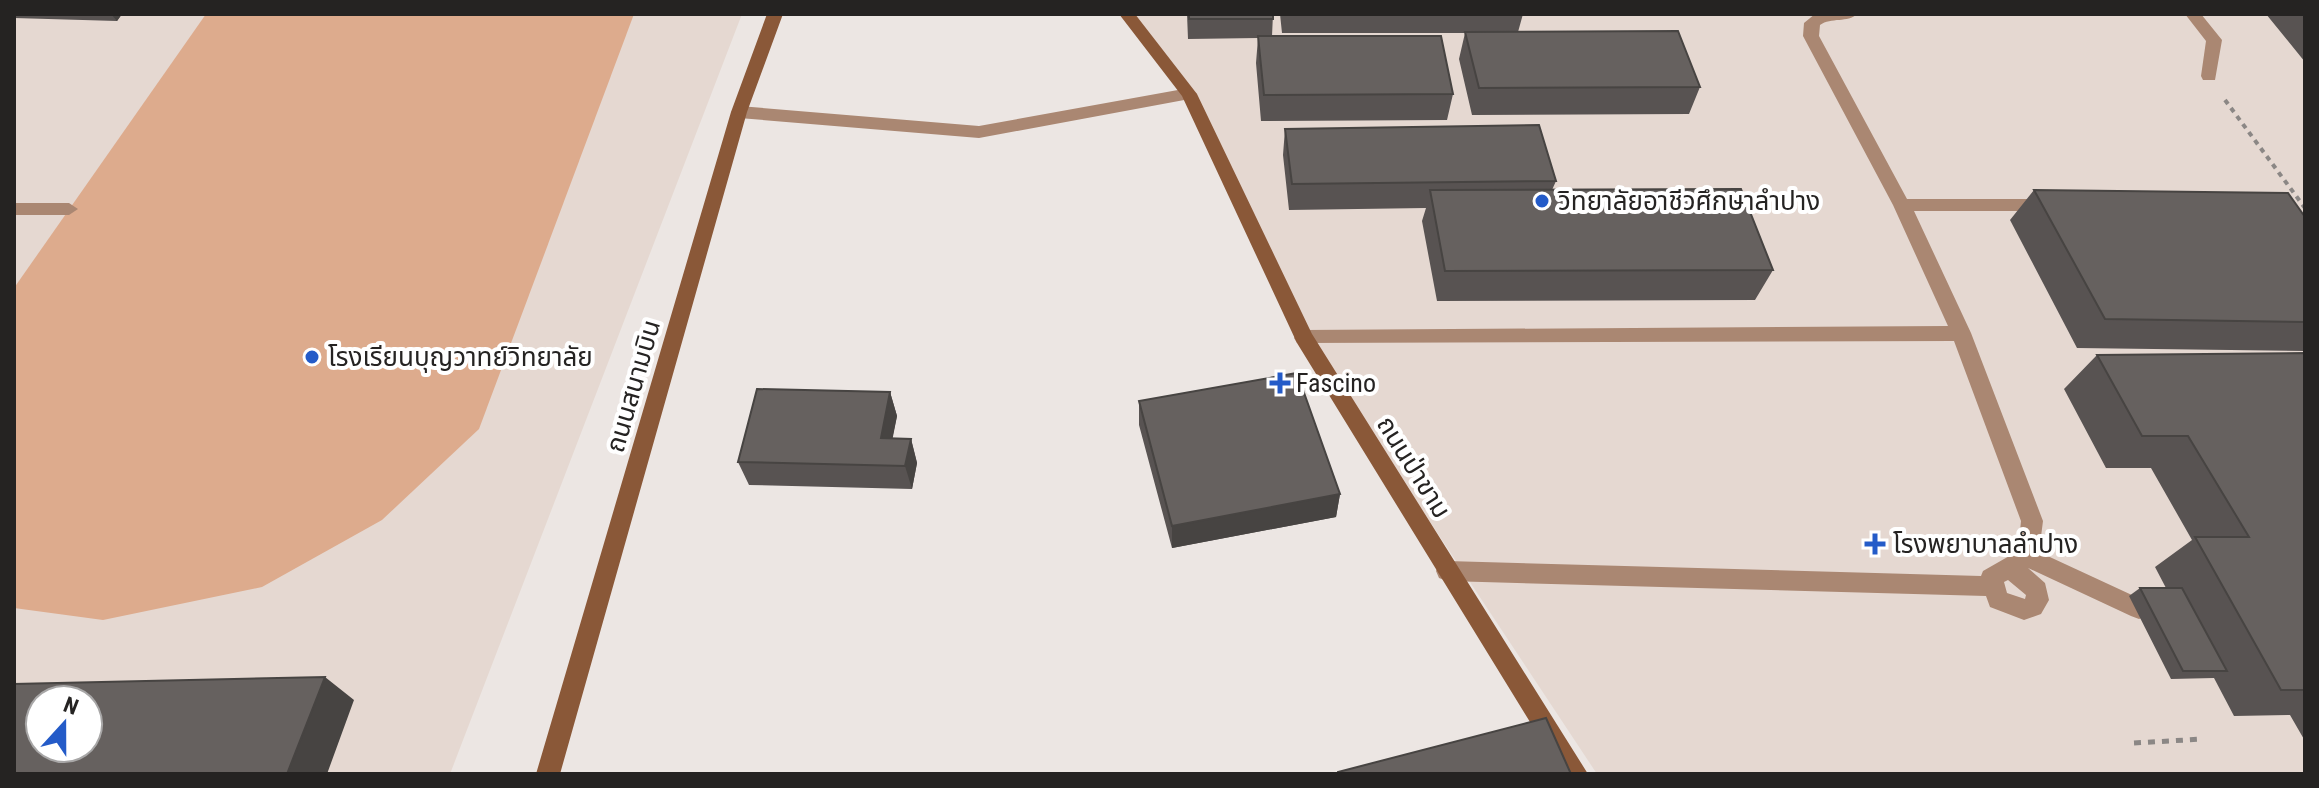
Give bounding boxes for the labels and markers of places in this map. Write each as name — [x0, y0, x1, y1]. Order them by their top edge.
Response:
place label: วิทยาลัยอาชีวศึกษาลำปาง — [1557, 186, 1820, 216]
marker: วิทยาลัยอาชีวศึกษาลำปาง — [1533, 192, 1551, 210]
place label: โรงเรียนบุญวาทย์วิทยาลัย — [328, 342, 593, 373]
marker: โรงเรียนบุญวาทย์วิทยาลัย — [303, 348, 321, 366]
place label: Fascino — [1296, 368, 1376, 398]
marker: Fascino — [1271, 374, 1289, 392]
place label: โรงพยาบาลลำปาง — [1893, 529, 2078, 559]
marker: โรงพยาบาลลำปาง — [1864, 533, 1886, 555]

